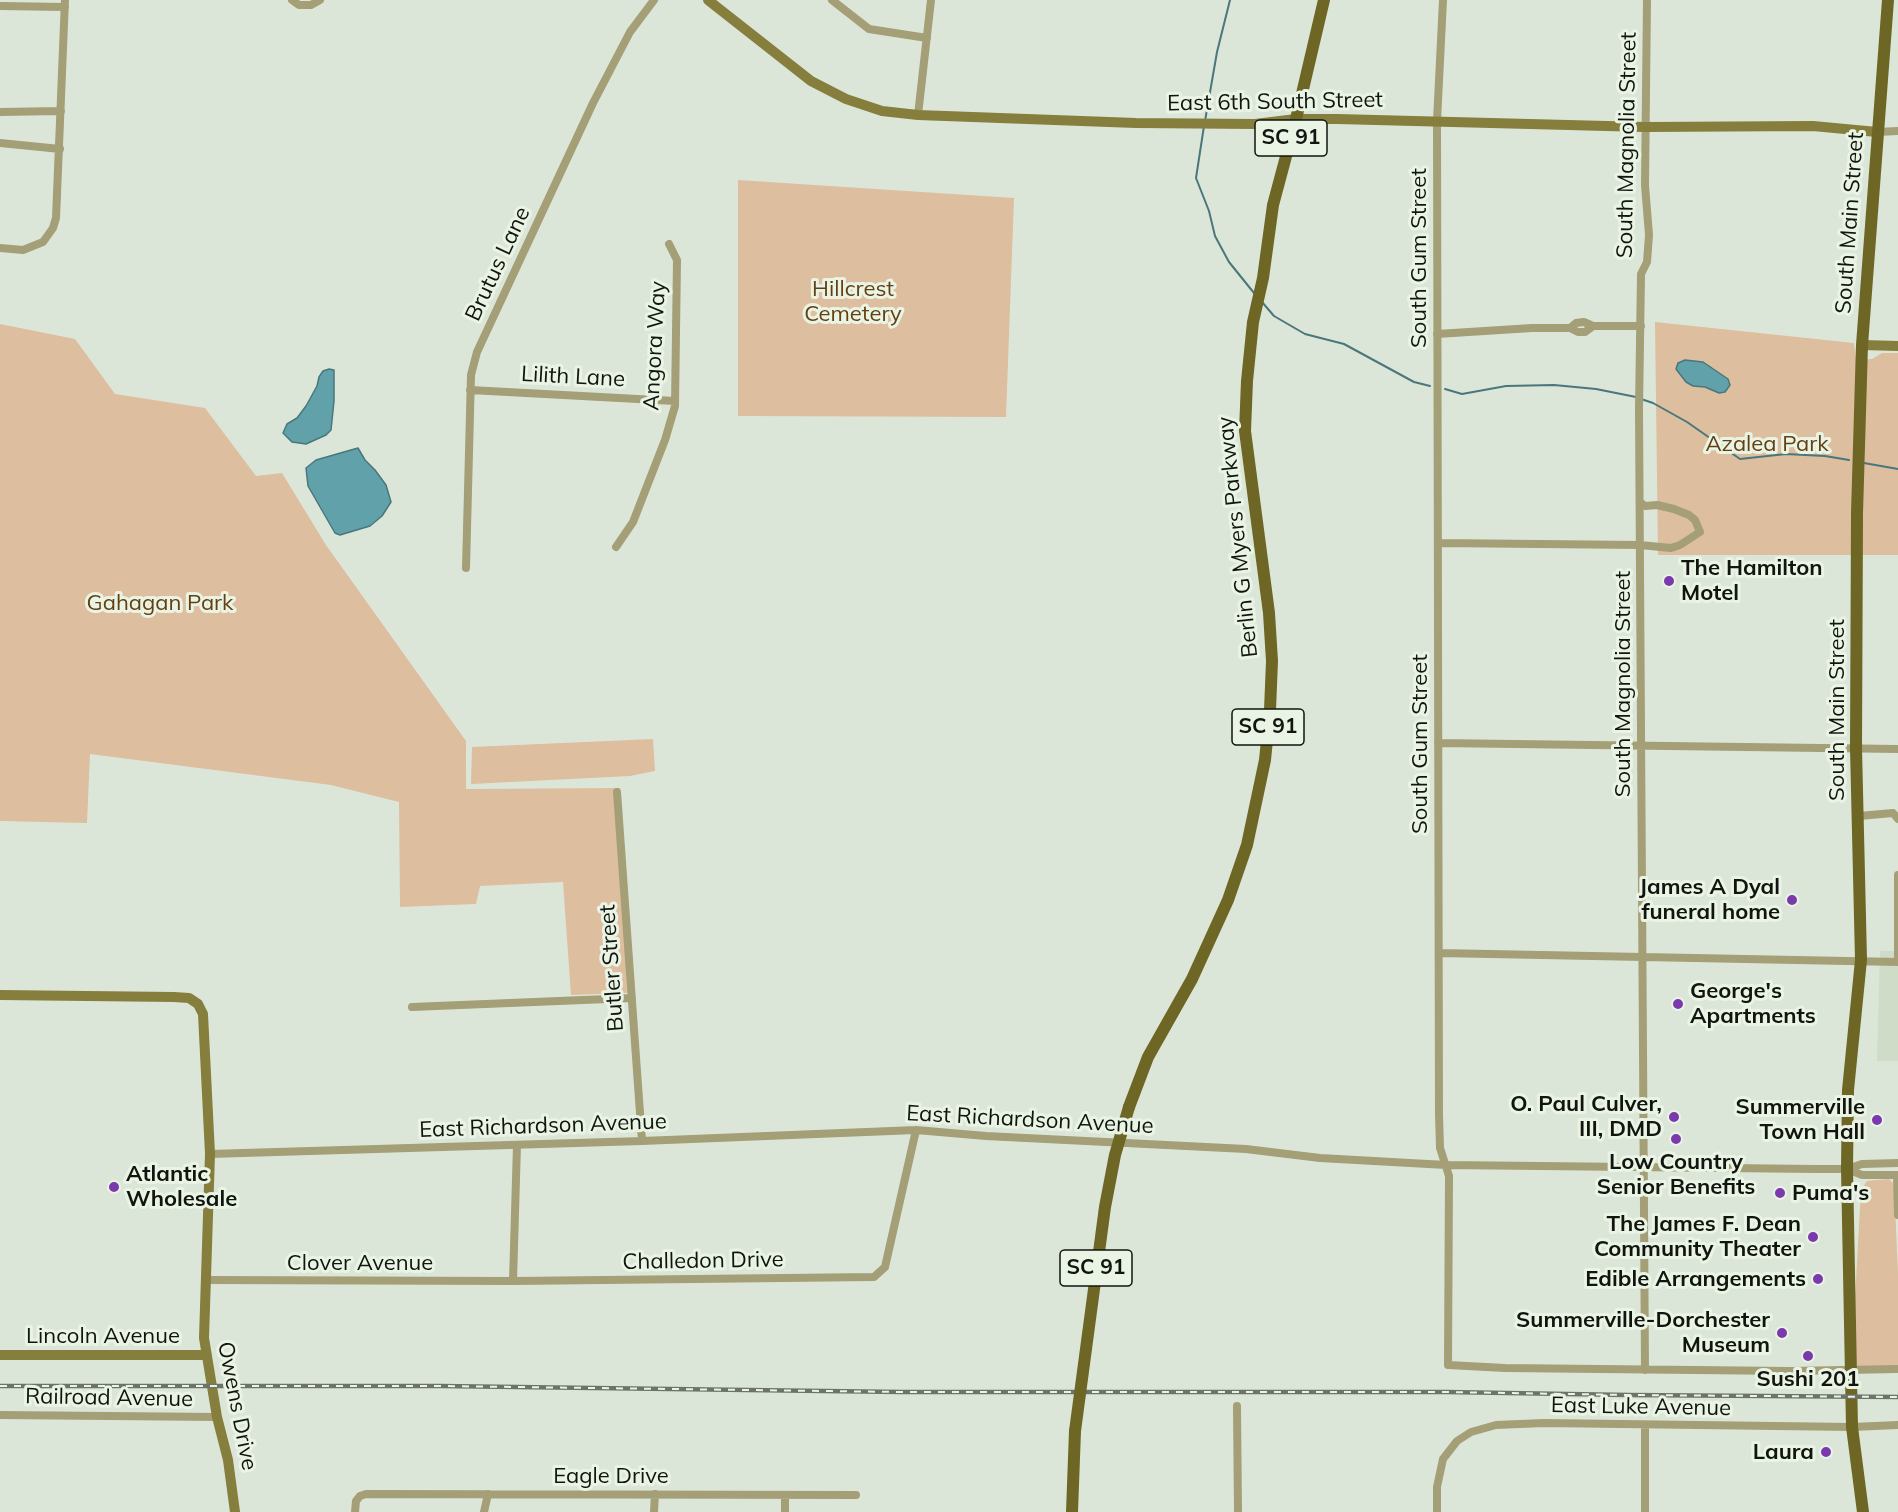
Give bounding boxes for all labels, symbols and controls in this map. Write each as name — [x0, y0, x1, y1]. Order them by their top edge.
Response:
street label: South Magnolia Street — [1612, 32, 1642, 258]
street label: East 6th South Street — [1167, 87, 1383, 117]
road number: SC 91 — [1255, 120, 1327, 156]
street label: South Main Street — [1830, 131, 1870, 315]
street label: South Gum Street — [1406, 168, 1432, 348]
street label: Brutus Lane — [460, 203, 536, 325]
park label: Hillcrest Cemetery — [804, 276, 902, 328]
street label: Angora Way — [638, 281, 672, 411]
street label: Lilith Lane — [520, 361, 626, 393]
street label: Berlin G Myers Parkway — [1212, 415, 1264, 659]
park label: Azalea Park — [1705, 431, 1829, 457]
place label: The Hamilton Motel — [1681, 555, 1822, 606]
street label: South Magnolia Street — [1610, 571, 1636, 797]
marker: The Hamilton Motel — [1662, 574, 1676, 588]
park label: Gahagan Park — [87, 590, 233, 616]
street label: South Main Street — [1824, 619, 1850, 801]
street label: South Gum Street — [1407, 654, 1433, 834]
road number: SC 91 — [1232, 709, 1304, 745]
place label: James A Dyal funeral home — [1639, 874, 1780, 926]
marker: James A Dyal funeral home — [1785, 893, 1799, 907]
street label: Butler Street — [594, 904, 630, 1032]
place label: George's Apartments — [1690, 978, 1816, 1030]
marker: George's Apartments — [1671, 997, 1685, 1011]
place label: O. Paul Culver, III, DMD — [1510, 1091, 1662, 1142]
place label: Summerville Town Hall — [1736, 1094, 1865, 1146]
street label: East Richardson Avenue — [906, 1100, 1154, 1140]
street label: East Richardson Avenue — [419, 1108, 667, 1144]
marker: O. Paul Culver, III, DMD — [1667, 1110, 1681, 1124]
marker: Summerville Town Hall — [1870, 1113, 1884, 1127]
marker: Low Country Senior Benefits — [1669, 1132, 1683, 1146]
place label: Low Country Senior Benefits — [1597, 1149, 1755, 1200]
place label: Atlantic Wholesale — [126, 1161, 237, 1212]
marker: Atlantic Wholesale — [107, 1180, 121, 1194]
place label: Puma's — [1792, 1180, 1869, 1206]
marker: Puma's — [1773, 1186, 1787, 1200]
place label: The James F. Dean Community Theater — [1594, 1211, 1801, 1262]
marker: The James F. Dean Community Theater — [1806, 1230, 1820, 1244]
street label: Challedon Drive — [622, 1246, 784, 1276]
street label: Clover Avenue — [287, 1250, 433, 1276]
road number: SC 91 — [1060, 1250, 1132, 1286]
place label: Edible Arrangements — [1585, 1266, 1806, 1292]
marker: Edible Arrangements — [1811, 1272, 1825, 1286]
place label: Summerville-Dorchester Museum — [1516, 1307, 1770, 1358]
street label: Lincoln Avenue — [26, 1323, 180, 1349]
marker: Summerville-Dorchester Museum — [1775, 1326, 1789, 1340]
street label: Owens Drive — [212, 1339, 262, 1473]
marker: Sushi 201 — [1801, 1349, 1815, 1363]
place label: Sushi 201 — [1757, 1366, 1859, 1392]
street label: Railroad Avenue — [25, 1383, 193, 1413]
street label: East Luke Avenue — [1551, 1392, 1731, 1422]
place label: Laura — [1753, 1439, 1814, 1465]
marker: Laura — [1819, 1445, 1833, 1459]
street label: Eagle Drive — [553, 1463, 669, 1489]

